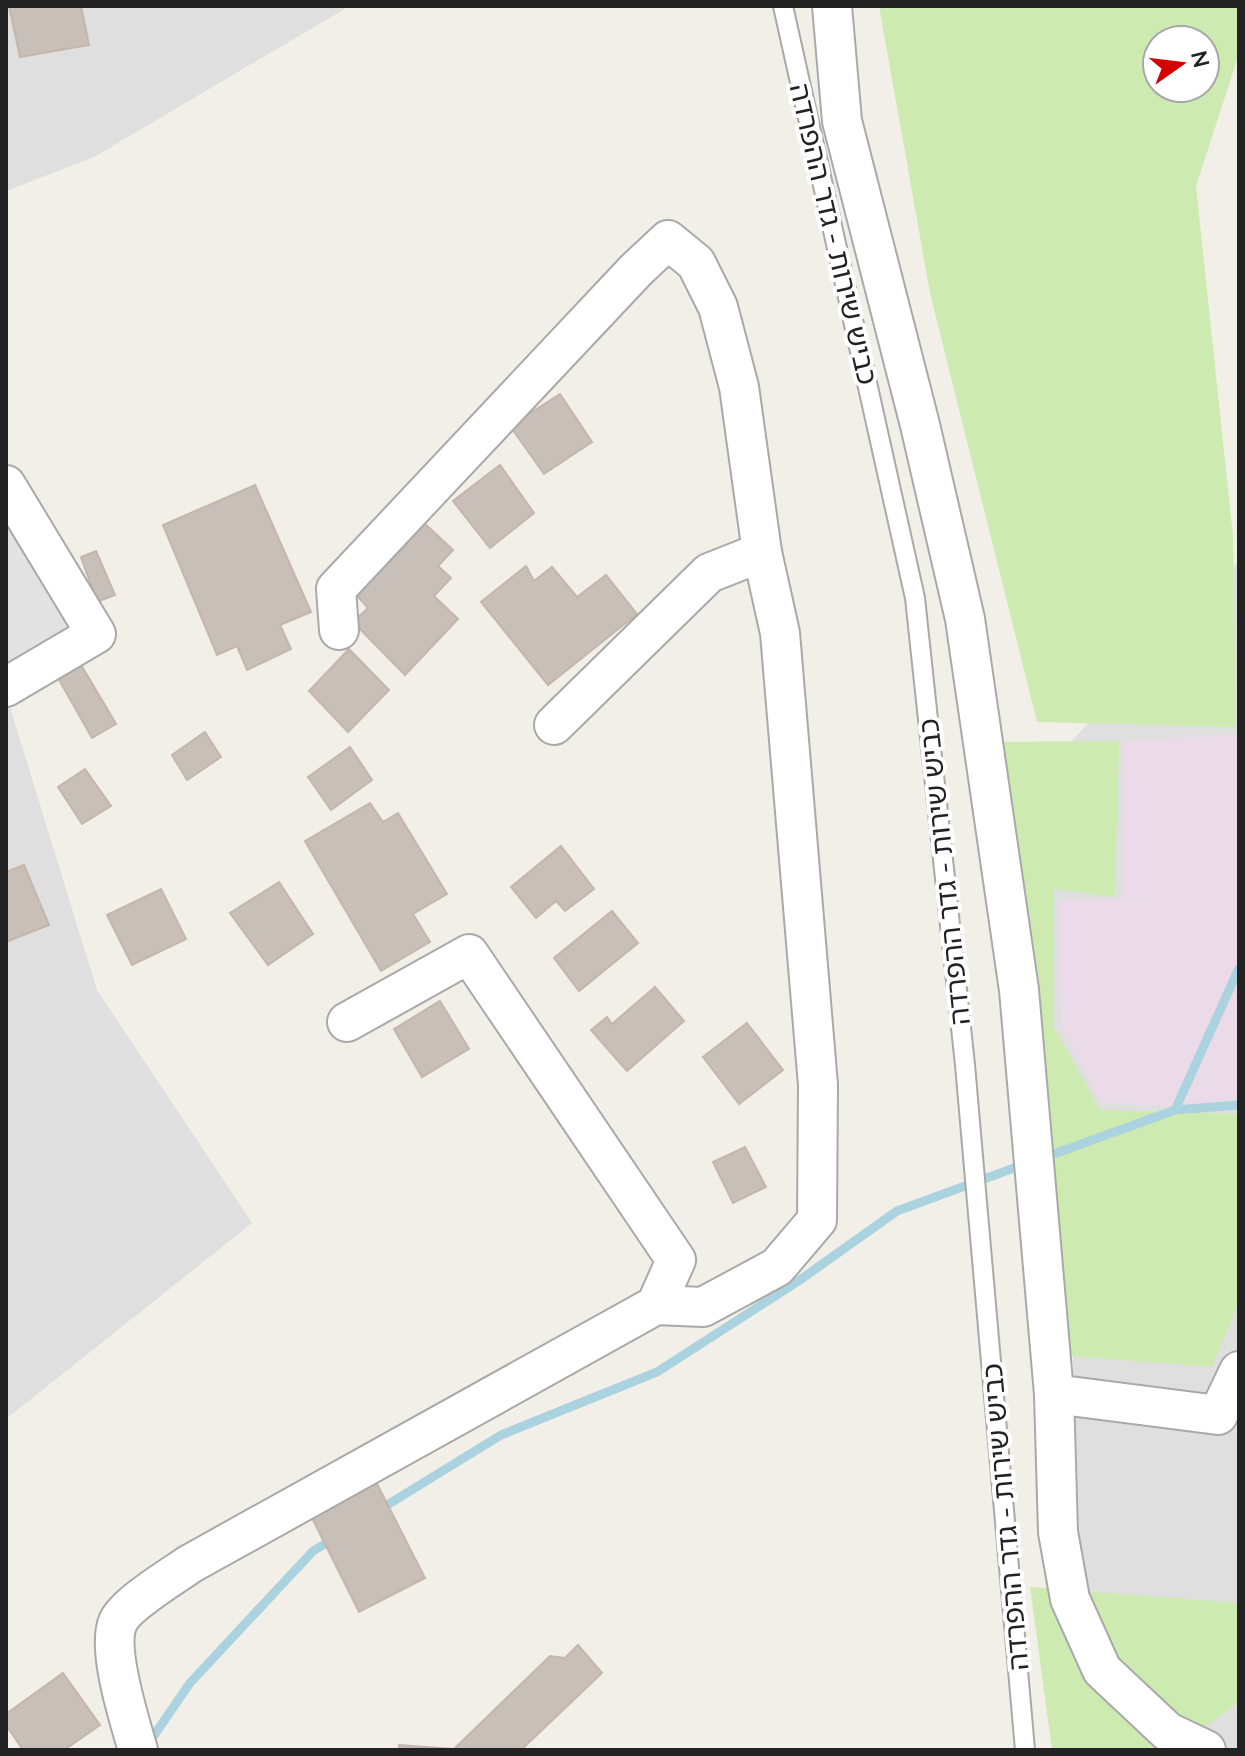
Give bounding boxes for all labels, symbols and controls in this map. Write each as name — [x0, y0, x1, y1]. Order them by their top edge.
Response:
north arrow — [1141, 24, 1221, 104]
text: N — [1183, 48, 1216, 71]
street label: כביש שירות - גדר ההפרדה — [780, 80, 886, 389]
street label: כביש שירות - גדר ההפרדה — [910, 717, 980, 1027]
street label: כביש שירות - גדר ההפרדה — [974, 1362, 1038, 1672]

